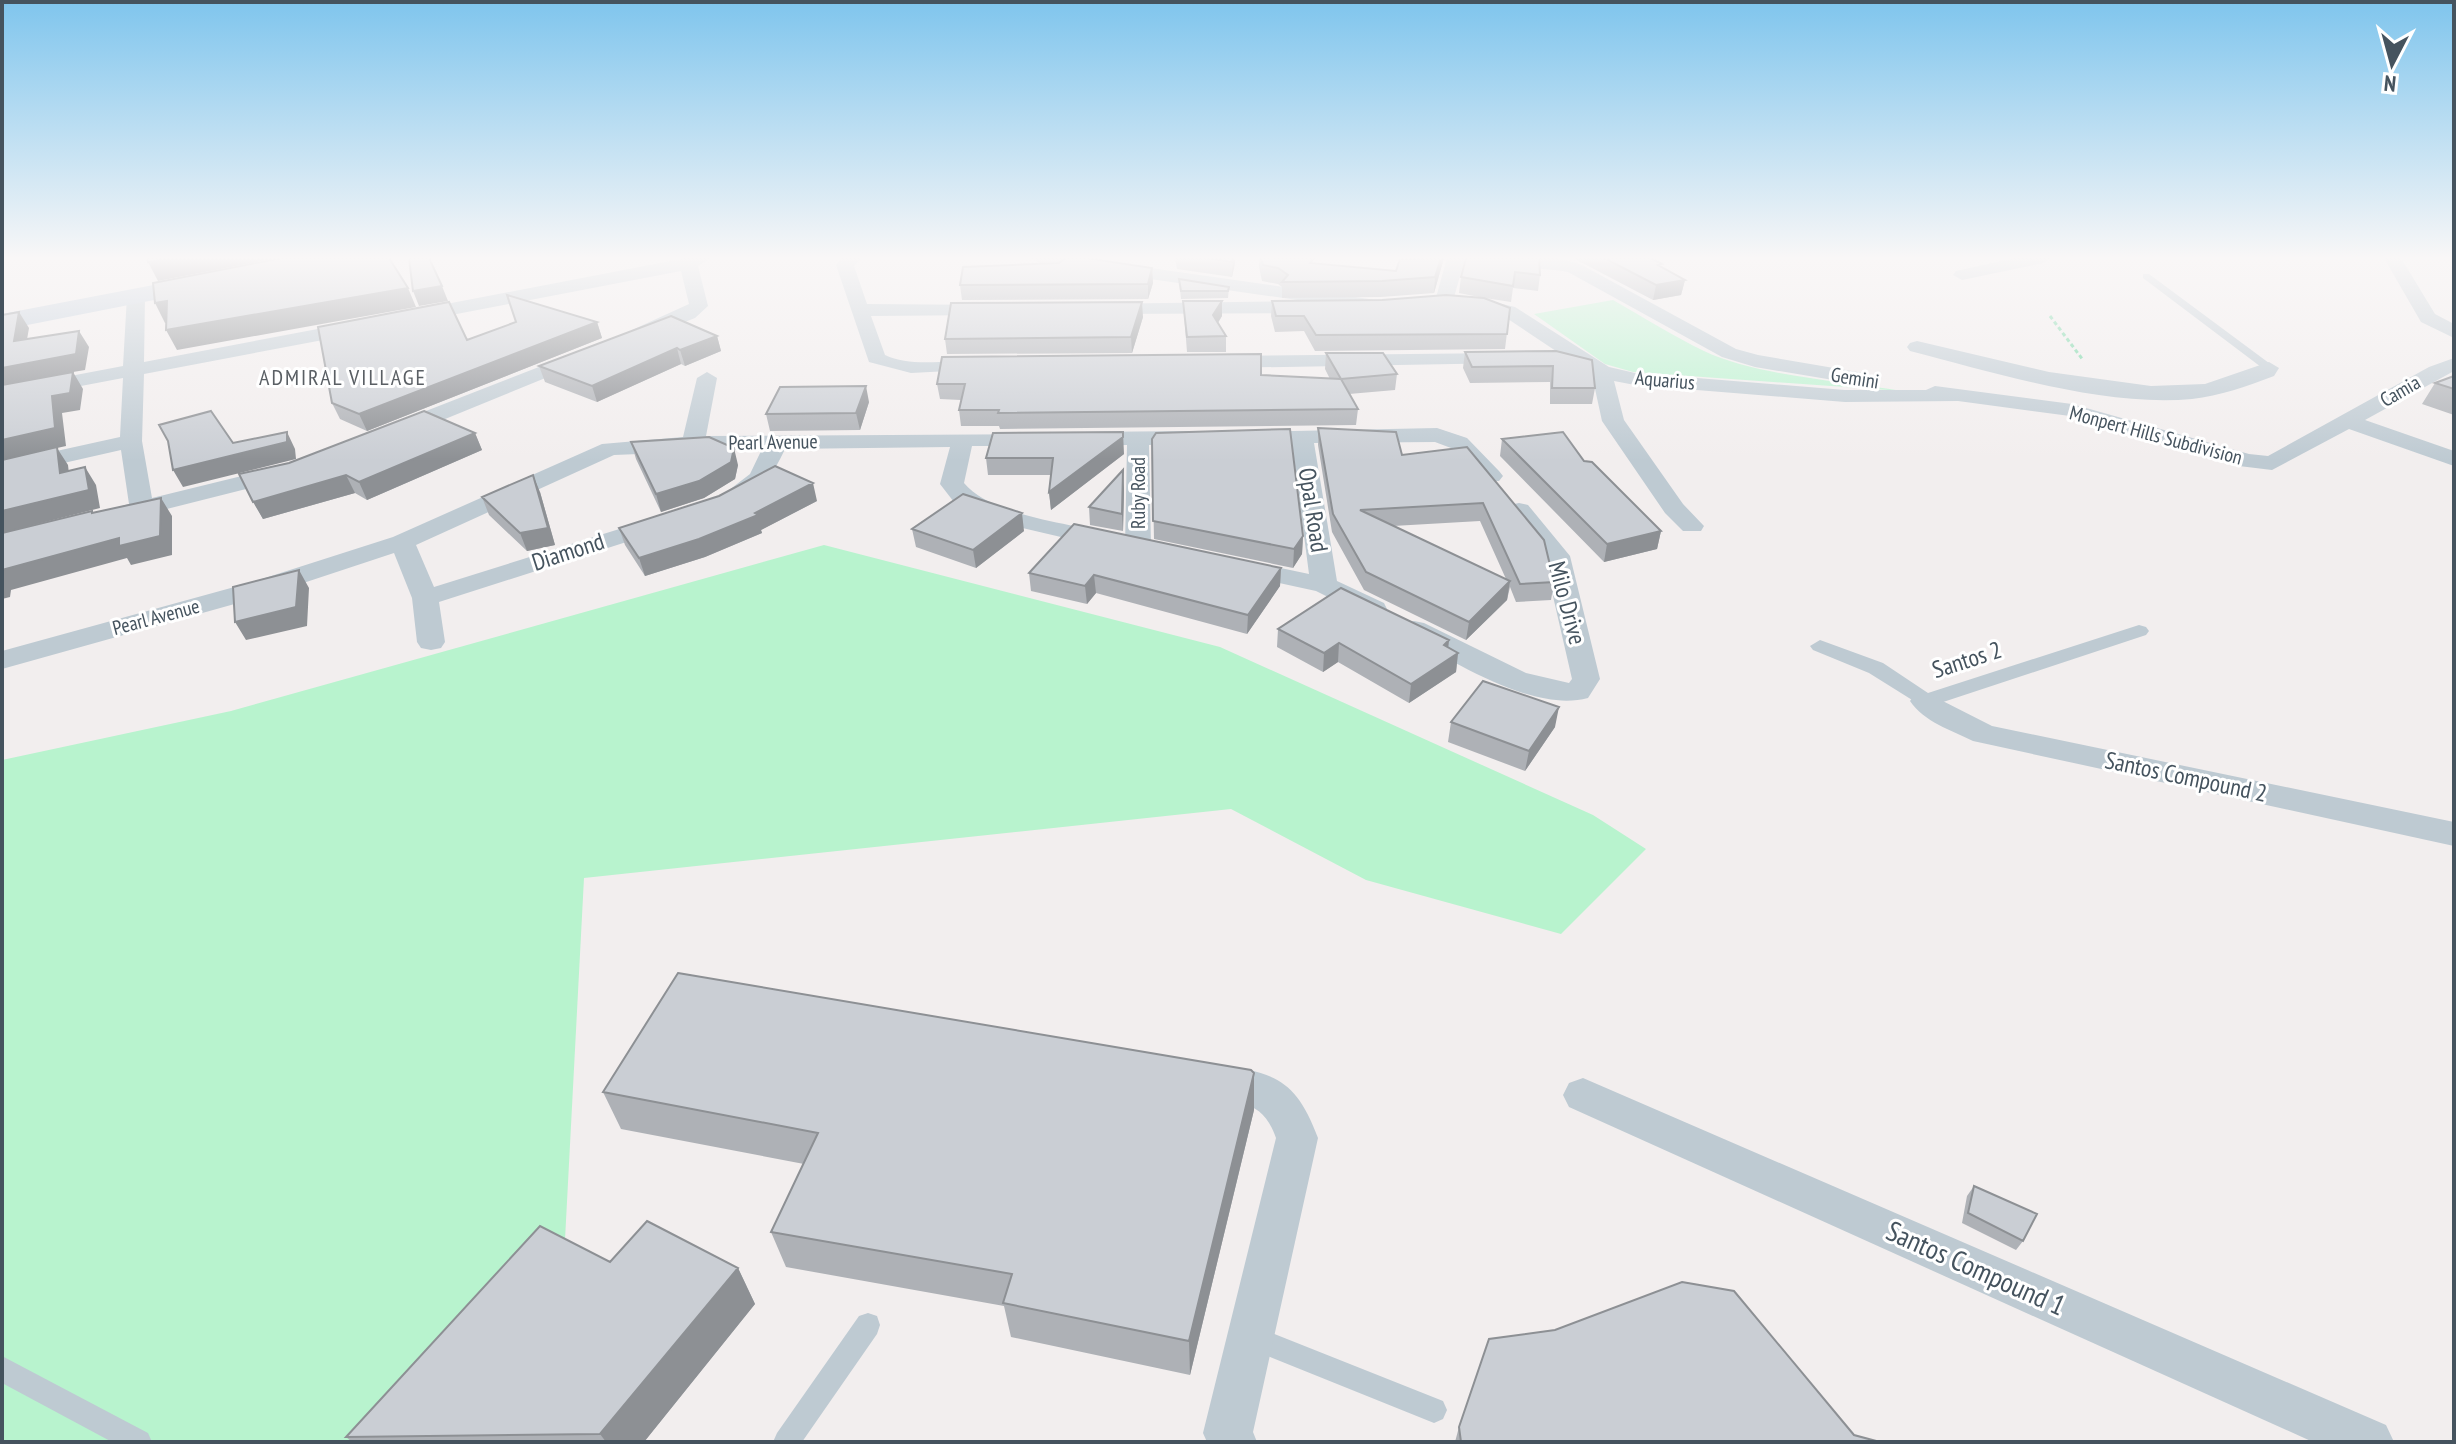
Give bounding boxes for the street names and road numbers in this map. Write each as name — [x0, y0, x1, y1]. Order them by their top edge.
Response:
street label: Gemini — [1829, 361, 1881, 395]
street label: Aquarius — [1634, 364, 1696, 396]
street label: Camia — [2375, 369, 2425, 413]
street label: Monpert Hills Subdivision — [2067, 399, 2245, 471]
street label: Pearl Avenue — [728, 428, 818, 456]
street label: Ruby Road — [1125, 457, 1151, 529]
street label: Opal Road — [1292, 466, 1335, 554]
street label: Diamond — [528, 525, 608, 578]
street label: Milo Drive — [1541, 558, 1593, 648]
street label: Pearl Avenue — [110, 593, 202, 641]
street label: Santos 2 — [1928, 634, 2005, 685]
street label: Santos Compound 2 — [2102, 744, 2270, 809]
street label: Santos Compound 1 — [1881, 1212, 2072, 1324]

